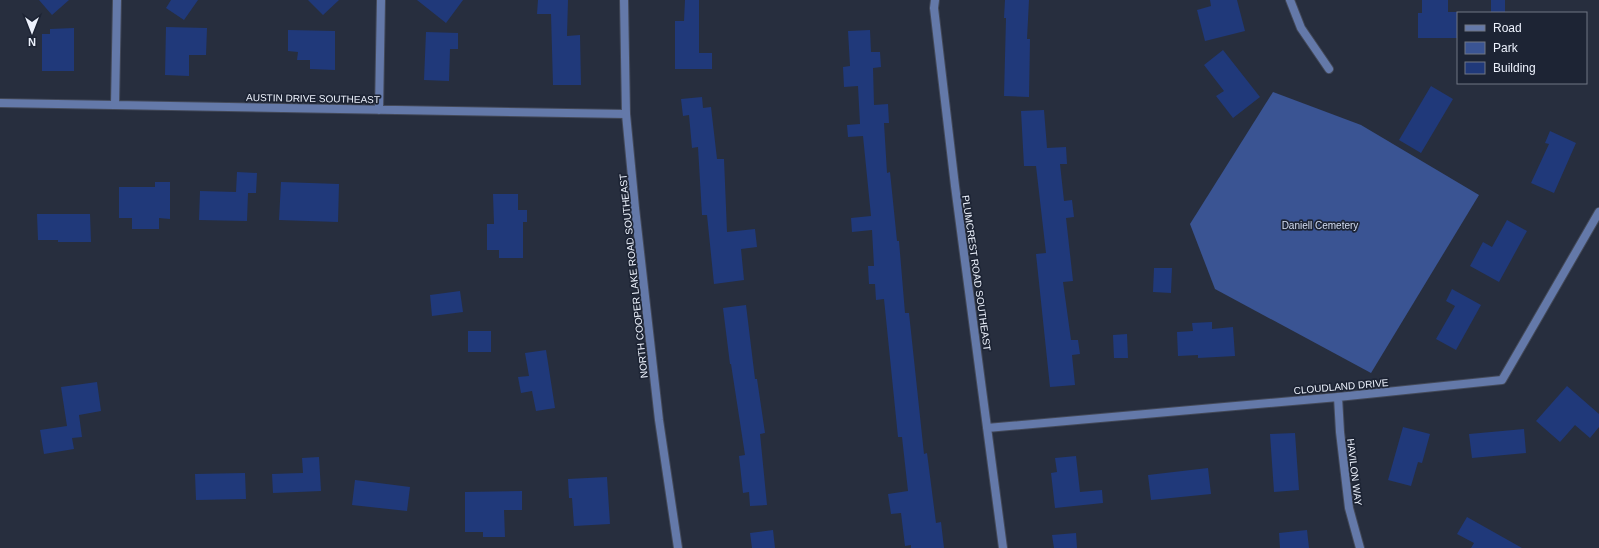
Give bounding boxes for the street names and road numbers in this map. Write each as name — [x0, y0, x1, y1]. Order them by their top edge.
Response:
street label: AUSTIN DRIVE SOUTHEAST — [246, 92, 380, 105]
street label: NORTH COOPER LAKE ROAD SOUTHEAST — [617, 173, 650, 379]
street label: PLUMCREST ROAD SOUTHEAST — [960, 195, 993, 352]
street label: CLOUDLAND DRIVE — [1293, 377, 1389, 396]
street label: HAVILON WAY — [1345, 438, 1364, 507]

